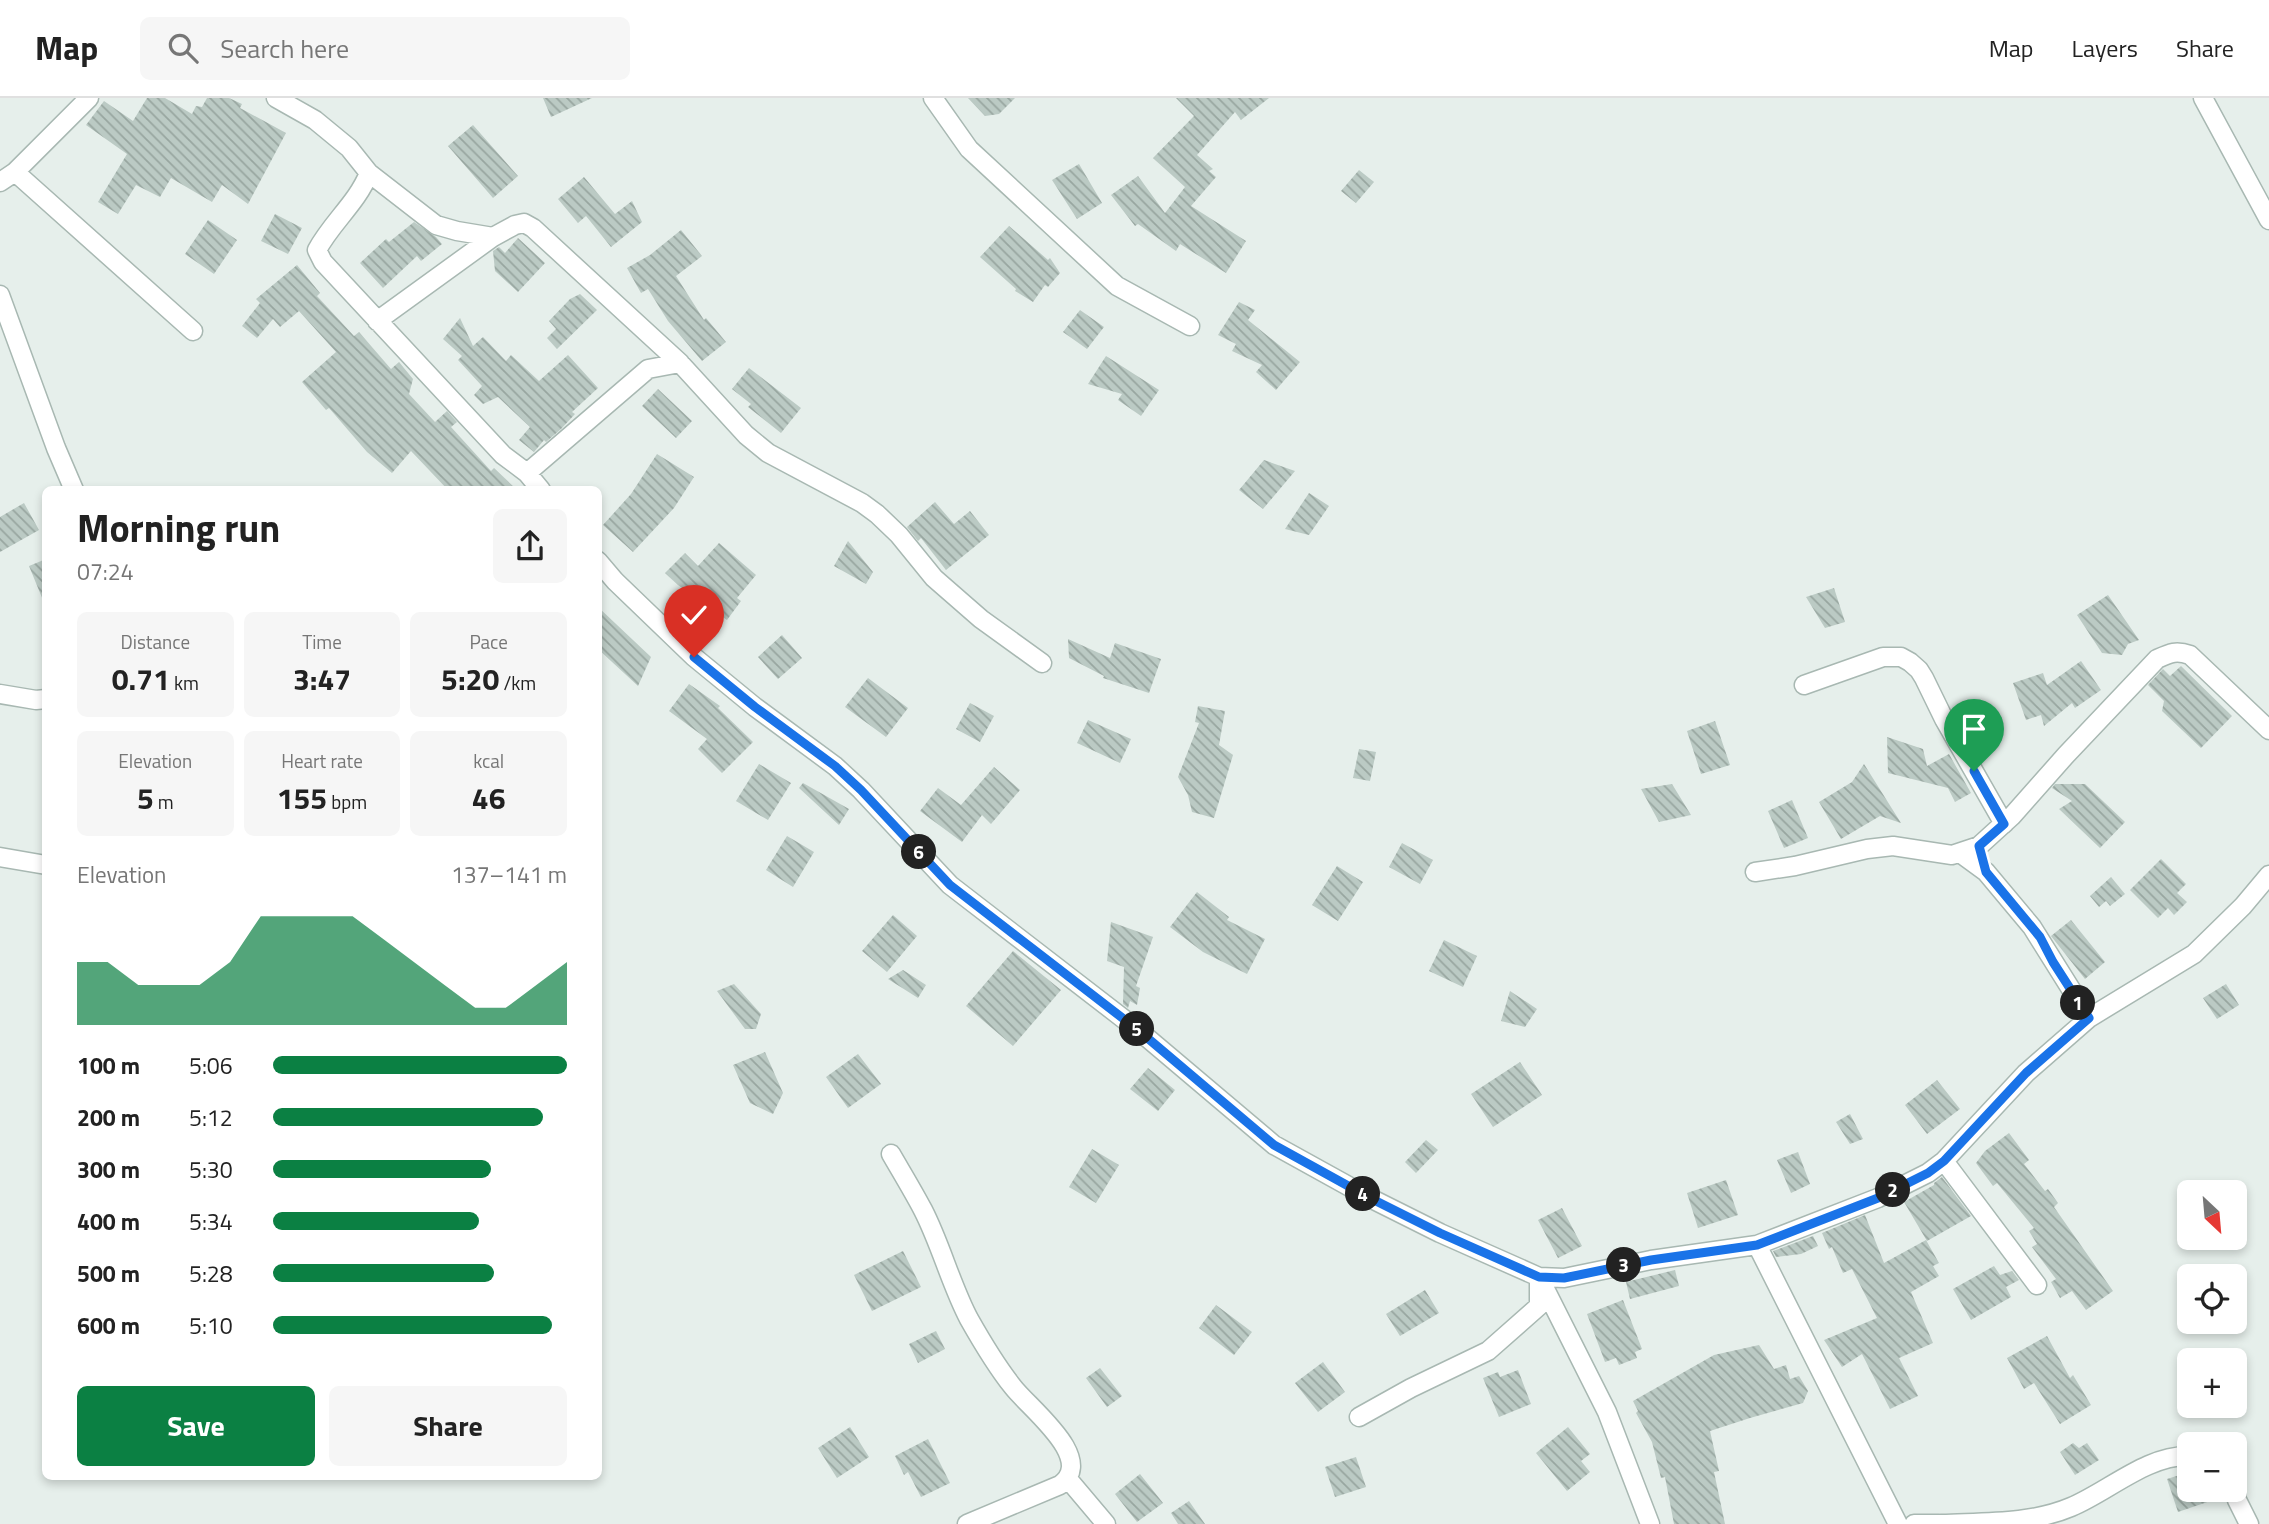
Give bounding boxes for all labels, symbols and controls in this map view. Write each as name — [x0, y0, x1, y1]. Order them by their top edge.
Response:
search box — [140, 17, 630, 80]
text: Map — [35, 23, 98, 73]
icon: search — [164, 29, 202, 67]
text: Search here — [220, 29, 349, 68]
text: Map — [1989, 30, 2034, 66]
text: Layers — [2072, 30, 2138, 66]
text: Share — [2176, 30, 2234, 66]
text: Morning run — [77, 499, 280, 557]
button: share — [493, 509, 567, 583]
text: 07:24 — [77, 554, 134, 589]
pin — [664, 585, 724, 657]
icon: check — [675, 596, 713, 634]
text: Distance — [121, 627, 190, 656]
text: Time — [302, 627, 342, 656]
text: Pace — [469, 627, 508, 656]
text: 0.71 — [112, 656, 170, 702]
text: 3:47 — [293, 656, 351, 702]
text: 5:20 — [441, 656, 499, 702]
text: km — [170, 668, 199, 697]
text: /km — [499, 668, 536, 697]
pin — [1944, 699, 2004, 771]
icon: arrive — [1955, 710, 1993, 748]
text: Elevation — [118, 746, 192, 775]
text: Heart rate — [281, 746, 363, 775]
text: kcal — [473, 746, 504, 775]
text: 5 — [137, 775, 154, 821]
text: 155 — [277, 775, 327, 821]
text: 46 — [472, 775, 505, 821]
text: m — [154, 787, 174, 816]
text: bpm — [327, 787, 367, 816]
pin: 6 — [902, 834, 936, 870]
text: 6 — [913, 837, 924, 866]
text: Elevation — [77, 857, 166, 892]
text: 137–141 m — [451, 857, 567, 892]
pin: 1 — [2060, 986, 2096, 1020]
text: 1 — [2072, 988, 2083, 1017]
pin: 5 — [1120, 1012, 1154, 1046]
text: 5 — [1131, 1014, 1142, 1043]
text: 100 m — [77, 1048, 140, 1083]
text: 5:06 — [189, 1048, 233, 1083]
text: 200 m — [77, 1100, 140, 1135]
text: 5:12 — [189, 1100, 233, 1135]
text: 300 m — [77, 1152, 140, 1187]
text: 5:30 — [189, 1152, 233, 1187]
pin: 2 — [1876, 1172, 1910, 1208]
text: 2 — [1887, 1175, 1898, 1204]
pin: 4 — [1346, 1176, 1380, 1212]
text: 4 — [1357, 1179, 1368, 1208]
north arrow — [2177, 1180, 2247, 1250]
map controls — [2177, 1180, 2247, 1502]
text: 400 m — [77, 1204, 140, 1239]
text: 5:34 — [189, 1204, 233, 1239]
pin: 3 — [1606, 1248, 1642, 1282]
text: 3 — [1618, 1250, 1629, 1279]
text: 500 m — [77, 1256, 140, 1291]
text: 5:28 — [189, 1256, 233, 1291]
button: locate — [2177, 1264, 2247, 1334]
text: 600 m — [77, 1308, 140, 1343]
text: 5:10 — [189, 1308, 233, 1343]
button: + — [2177, 1348, 2247, 1418]
button: Save — [77, 1386, 315, 1466]
button: Share — [329, 1386, 567, 1466]
button: − — [2177, 1432, 2247, 1502]

